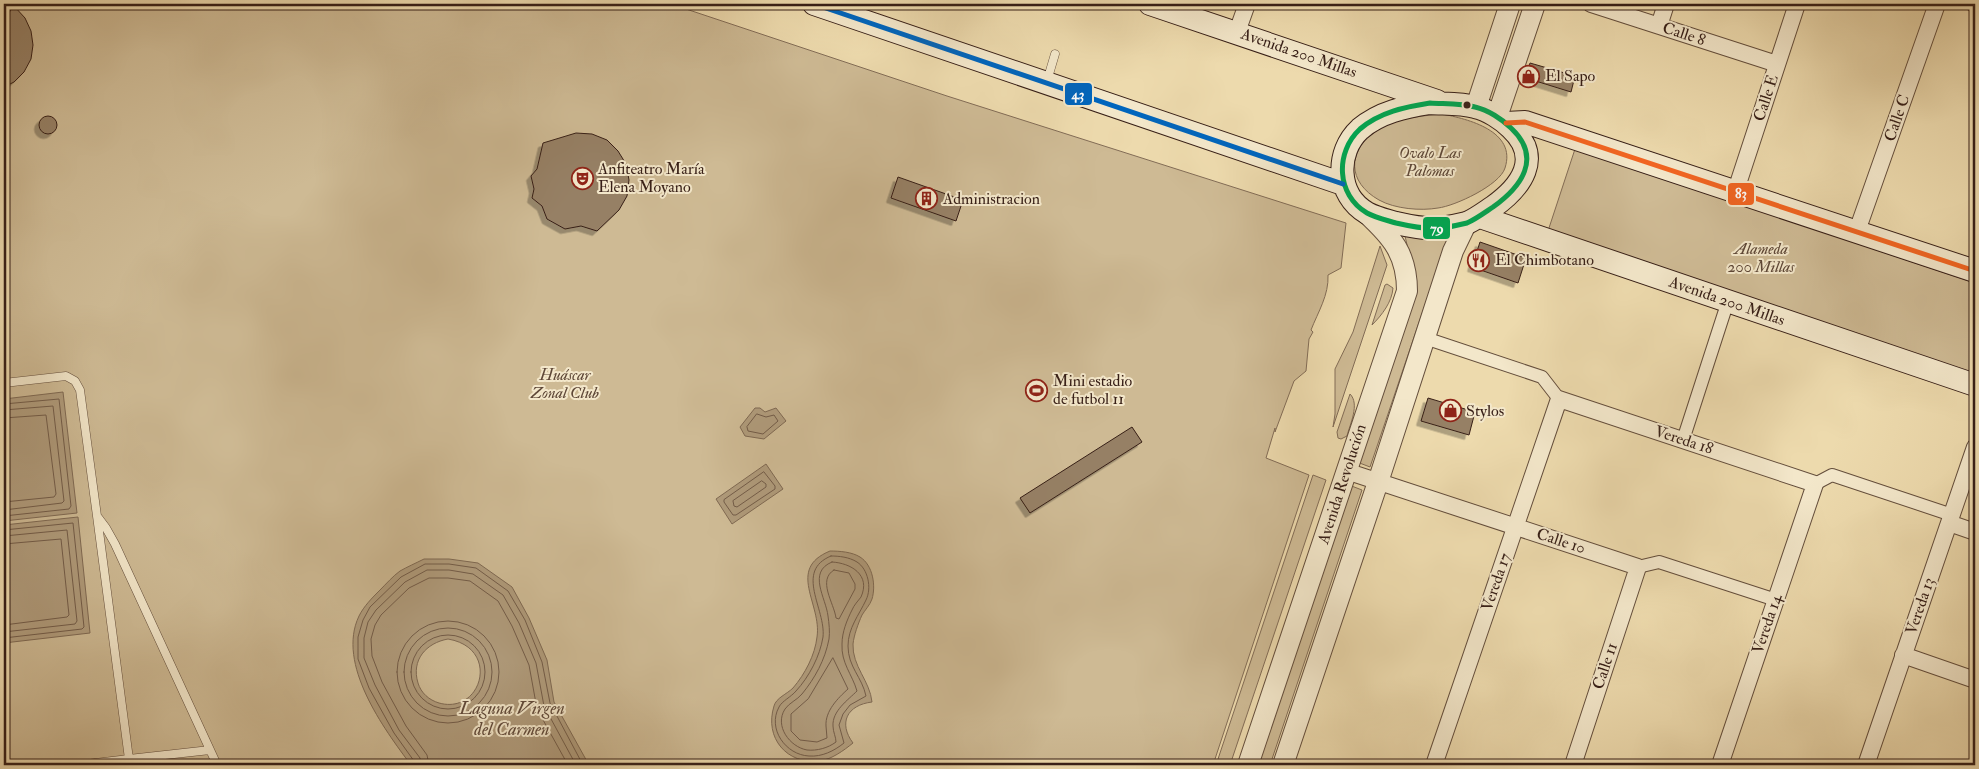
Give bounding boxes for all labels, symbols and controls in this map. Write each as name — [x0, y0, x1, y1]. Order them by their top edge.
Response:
street label: Calle 8 — [1660, 18, 1708, 50]
street label: Avenida 200 Millas — [1237, 23, 1360, 82]
shop icon: El Sapo — [1517, 64, 1541, 88]
place label: El Sapo — [1545, 66, 1596, 87]
street label: Calle E — [1749, 72, 1783, 124]
line badge: 43 — [1064, 82, 1093, 106]
text: 43 — [1071, 86, 1084, 103]
street label: Calle C — [1880, 92, 1914, 144]
unlabelled marker — [1462, 100, 1472, 110]
park label: Ovalo Las Palomas — [1399, 143, 1462, 181]
place label: Anfiteatro María Elena Moyano — [597, 159, 705, 197]
theatre icon: Anfiteatro María Elena Moyano — [570, 166, 594, 190]
line badge: 83 — [1727, 182, 1755, 206]
text: 83 — [1735, 185, 1747, 202]
building icon: Administracion — [915, 187, 939, 211]
place label: Administracion — [942, 189, 1040, 209]
line badge: 79 — [1422, 216, 1451, 240]
text: 79 — [1430, 220, 1444, 237]
park label: Alameda 200 Millas — [1727, 239, 1795, 277]
restaurant icon: El Chimbotano — [1467, 248, 1491, 272]
place label: El Chimbotano — [1495, 250, 1594, 270]
street label: Avenida 200 Millas — [1665, 271, 1788, 330]
park label: Huáscar Zonal Club — [530, 365, 599, 403]
place label: Mini estadio de futbol 11 — [1053, 371, 1133, 409]
sports icon: Mini estadio de futbol 11 — [1025, 378, 1049, 402]
shop icon: Stylos — [1438, 399, 1462, 423]
place label: Stylos — [1466, 401, 1504, 421]
street label: Vereda 18 — [1652, 421, 1716, 459]
street label: Avenida Revolución — [1313, 422, 1371, 547]
street label: Calle 10 — [1534, 524, 1588, 558]
street label: Vereda 17 — [1477, 550, 1515, 614]
street label: Vereda 13 — [1901, 575, 1939, 637]
street label: Vereda 14 — [1748, 590, 1787, 656]
street label: Calle 11 — [1588, 640, 1622, 692]
water label: Laguna Virgen del Carmen — [458, 697, 565, 741]

